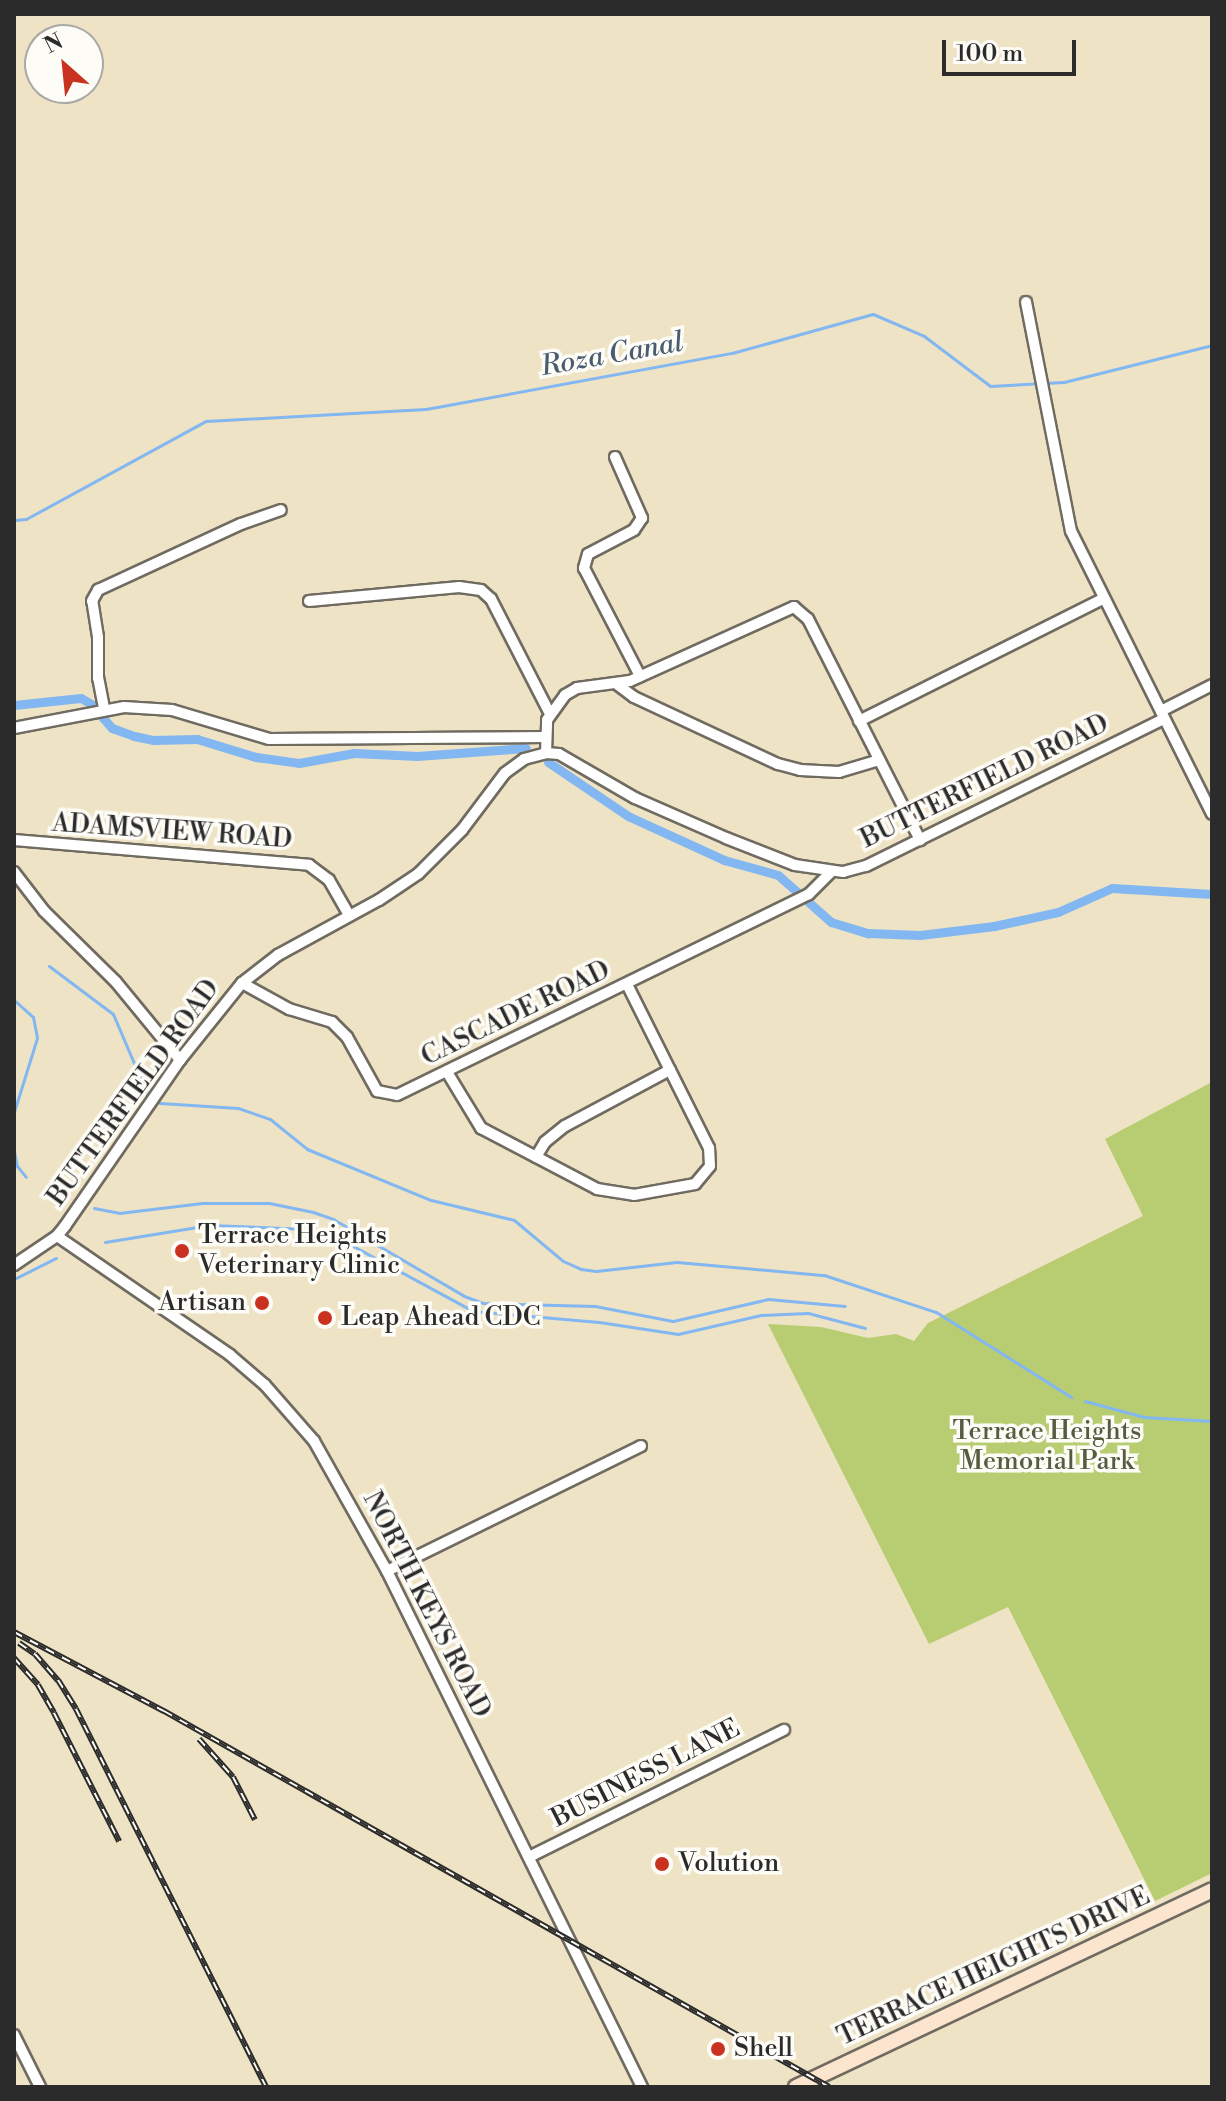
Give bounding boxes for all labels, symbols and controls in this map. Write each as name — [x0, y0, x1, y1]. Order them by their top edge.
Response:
north arrow — [24, 24, 104, 104]
scale bar — [946, 24, 1080, 74]
text: N — [40, 28, 68, 60]
text: 100 m — [956, 39, 1023, 69]
water label: Roza Canal — [538, 326, 686, 384]
street label: BUTTERFIELD ROAD — [856, 708, 1114, 856]
street label: ADAMSVIEW ROAD — [51, 808, 293, 856]
street label: CASCADE ROAD — [417, 955, 615, 1073]
street label: BUTTERFIELD ROAD — [42, 974, 226, 1212]
place label: Terrace Heights Veterinary Clinic — [198, 1220, 400, 1282]
marker: Terrace Heights Veterinary Clinic — [173, 1242, 191, 1260]
place label: Artisan — [158, 1287, 246, 1319]
marker: Artisan — [253, 1294, 271, 1312]
place label: Leap Ahead CDC — [341, 1302, 541, 1334]
marker: Leap Ahead CDC — [316, 1309, 334, 1327]
park label: Terrace Heights Memorial Park — [953, 1416, 1141, 1478]
street label: NORTH KEYS ROAD — [355, 1487, 497, 1723]
street label: BUSINESS LANE — [547, 1713, 745, 1835]
place label: Volution — [678, 1848, 779, 1880]
marker: Volution — [653, 1855, 671, 1873]
street label: TERRACE HEIGHTS DRIVE — [833, 1881, 1155, 2053]
place label: Shell — [734, 2033, 793, 2065]
marker: Shell — [709, 2040, 727, 2058]

